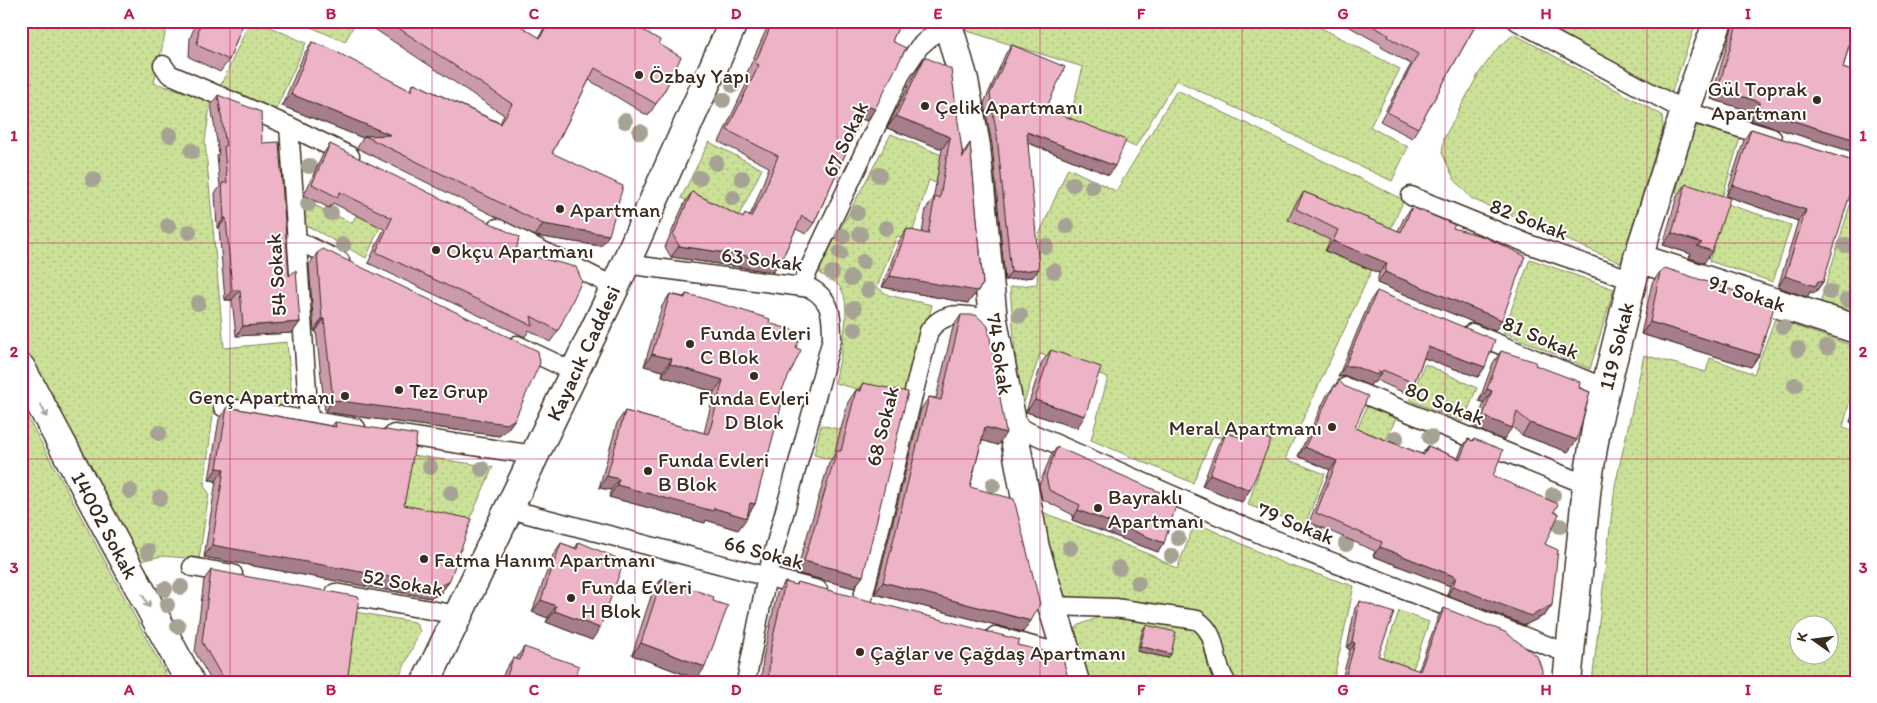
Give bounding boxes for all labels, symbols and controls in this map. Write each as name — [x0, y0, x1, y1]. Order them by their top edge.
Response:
text: A — [123, 4, 135, 23]
text: B — [326, 4, 337, 23]
text: C — [529, 4, 540, 23]
text: D — [731, 4, 742, 23]
text: E — [934, 4, 943, 23]
text: F — [1137, 4, 1146, 23]
text: G — [1337, 4, 1349, 23]
text: H — [1540, 4, 1552, 23]
text: I — [1745, 4, 1751, 23]
place label: Özbay Yapı — [649, 63, 749, 88]
marker: Özbay Yapı — [633, 69, 645, 81]
place label: Gül Toprak Apartmanı — [1708, 76, 1807, 125]
place label: Çelik Apartmanı — [935, 94, 1083, 119]
marker: Gül Toprak Apartmanı — [1811, 94, 1823, 106]
street label: 67 Sokak — [817, 97, 874, 181]
marker: Çelik Apartmanı — [919, 100, 931, 112]
text: 1 — [10, 126, 18, 145]
text: 1 — [1859, 126, 1867, 145]
street label: 82 Sokak — [1486, 193, 1572, 245]
place label: Apartman — [570, 197, 661, 222]
marker: Apartman — [554, 203, 566, 215]
street label: 54 Sokak — [261, 233, 291, 317]
place label: Okçu Apartmanı — [446, 238, 594, 263]
street label: 63 Sokak — [720, 242, 804, 276]
marker: Okçu Apartmanı — [430, 244, 442, 256]
street label: 91 Sokak — [1705, 269, 1789, 317]
street label: Kayacık Caddesi — [541, 281, 625, 425]
street label: 119 Sokak — [1593, 299, 1639, 393]
street label: 81 Sokak — [1499, 310, 1583, 364]
street label: 74 Sokak — [981, 311, 1019, 397]
place label: Funda Evleri C Blok — [700, 320, 811, 369]
marker: Funda Evleri C Blok — [684, 338, 696, 350]
text: 2 — [10, 342, 19, 361]
text: 2 — [1859, 342, 1868, 361]
marker: Funda Evleri D Blok — [748, 370, 760, 382]
street label: 80 Sokak — [1402, 376, 1489, 430]
place label: Tez Grup — [409, 378, 488, 403]
street label: 68 Sokak — [860, 383, 904, 469]
place label: Genç Apartmanı — [189, 384, 335, 409]
marker: Tez Grup — [393, 384, 405, 396]
place label: Funda Evleri D Blok — [698, 385, 810, 434]
marker: Genç Apartmanı — [339, 390, 351, 402]
one-way arrow — [40, 403, 49, 418]
place label: Meral Apartmanı — [1169, 415, 1322, 440]
marker: Meral Apartmanı — [1326, 421, 1338, 433]
place label: Funda Evleri B Blok — [658, 447, 769, 496]
marker: Funda Evleri B Blok — [642, 465, 654, 477]
street label: 14002 Sokak — [66, 467, 144, 583]
place label: Bayraklı Apartmanı — [1108, 484, 1204, 533]
street label: 79 Sokak — [1254, 496, 1338, 550]
marker: Bayraklı Apartmanı — [1092, 502, 1104, 514]
street label: 66 Sokak — [721, 529, 807, 575]
place label: Fatma Hanım Apartmanı — [434, 547, 655, 572]
marker: Fatma Hanım Apartmanı — [418, 553, 430, 565]
text: 3 — [10, 558, 19, 577]
text: 3 — [1859, 558, 1868, 577]
street label: 52 Sokak — [361, 563, 445, 601]
place label: Funda Evleri H Blok — [581, 574, 692, 623]
marker: Funda Evleri H Blok — [565, 592, 577, 604]
one-way arrow — [141, 593, 151, 607]
north arrow — [1790, 616, 1840, 666]
text: K — [1793, 630, 1811, 643]
place label: Çağlar ve Çağdaş Apartmanı — [870, 640, 1126, 665]
marker: Çağlar ve Çağdaş Apartmanı — [854, 646, 866, 658]
text: A — [123, 680, 135, 699]
text: B — [326, 680, 337, 699]
text: C — [529, 680, 540, 699]
text: D — [731, 680, 742, 699]
text: E — [934, 680, 943, 699]
text: F — [1137, 680, 1146, 699]
text: G — [1337, 680, 1349, 699]
text: H — [1540, 680, 1552, 699]
text: I — [1745, 680, 1751, 699]

